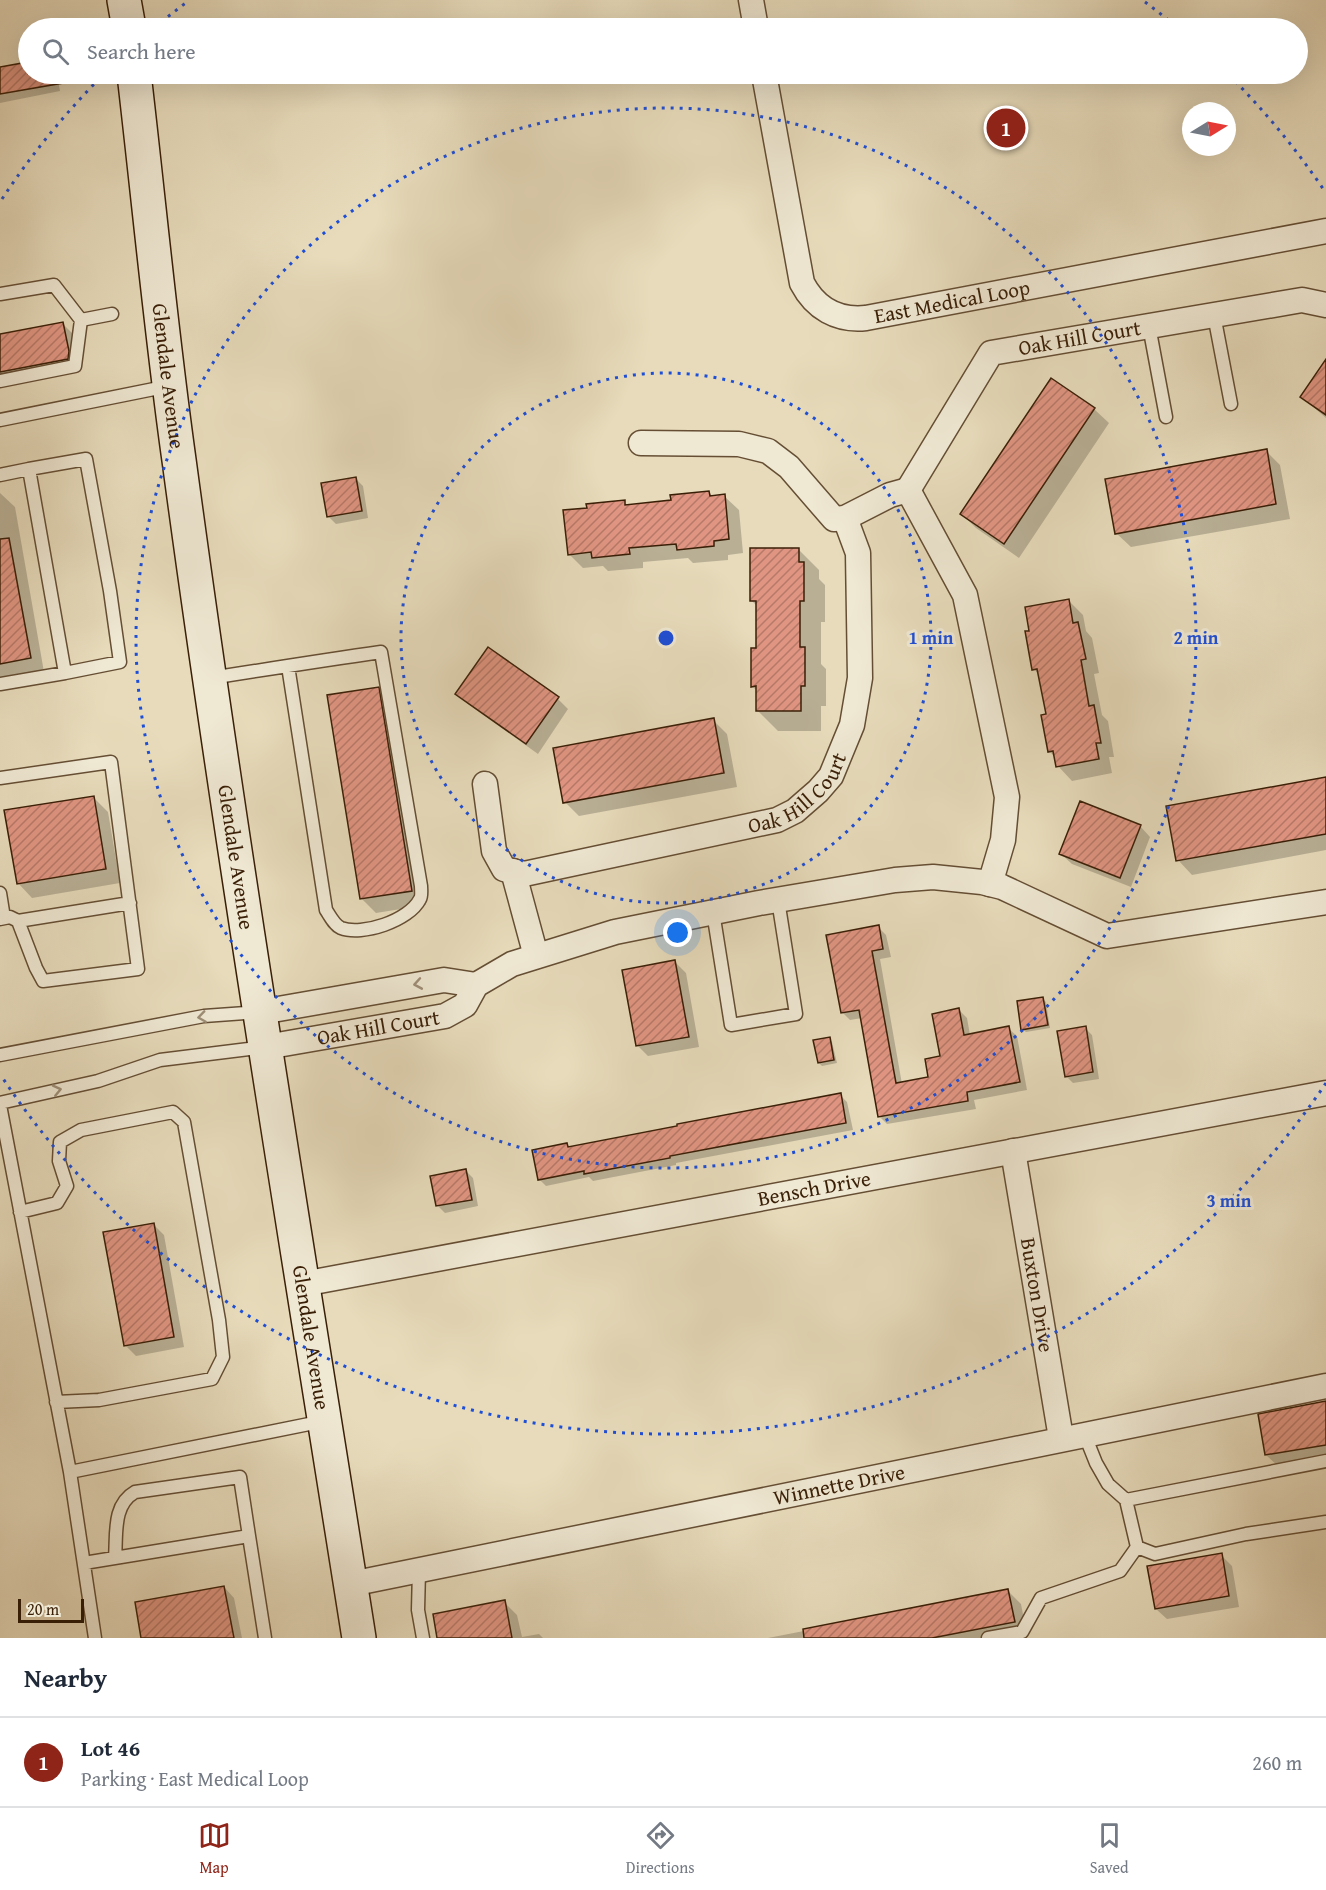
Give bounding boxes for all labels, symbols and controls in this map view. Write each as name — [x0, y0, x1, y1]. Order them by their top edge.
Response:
search box — [18, 18, 1308, 84]
icon: search — [39, 35, 72, 68]
text: Search here — [87, 35, 196, 67]
north arrow — [1182, 102, 1236, 156]
pin: 1 — [986, 106, 1026, 150]
street label: East Medical Loop — [872, 271, 1032, 331]
street label: Glendale Avenue — [145, 302, 193, 451]
street label: Oak Hill Court — [1016, 312, 1144, 363]
text: 1 min — [909, 624, 954, 651]
text: 2 min — [1174, 624, 1219, 651]
centre of rings — [656, 628, 676, 648]
street label: Oak Hill Court — [745, 747, 854, 841]
street label: Glendale Avenue — [210, 783, 263, 932]
your location — [663, 918, 692, 947]
one-way arrow — [414, 978, 423, 990]
street label: Oak Hill Court — [315, 1001, 442, 1053]
one-way arrow — [198, 1011, 207, 1023]
one-way arrow — [52, 1085, 62, 1098]
street label: Bensch Drive — [755, 1162, 873, 1214]
text: 3 min — [1207, 1187, 1252, 1214]
street label: Buxton Drive — [1013, 1235, 1062, 1355]
street label: Glendale Avenue — [285, 1263, 338, 1412]
street label: Winnette Drive — [770, 1456, 908, 1513]
scale bar — [18, 1596, 84, 1624]
text: 20 m — [27, 1597, 59, 1621]
text: Nearby — [24, 1658, 107, 1697]
text: Lot 46 — [81, 1732, 140, 1764]
text: 1 — [38, 1748, 49, 1777]
text: 260 m — [1252, 1748, 1302, 1777]
text: Parking · East Medical Loop — [81, 1764, 309, 1793]
tab: Map — [198, 1819, 231, 1879]
tab: Directions — [626, 1819, 695, 1879]
tab: Saved — [1090, 1819, 1128, 1879]

